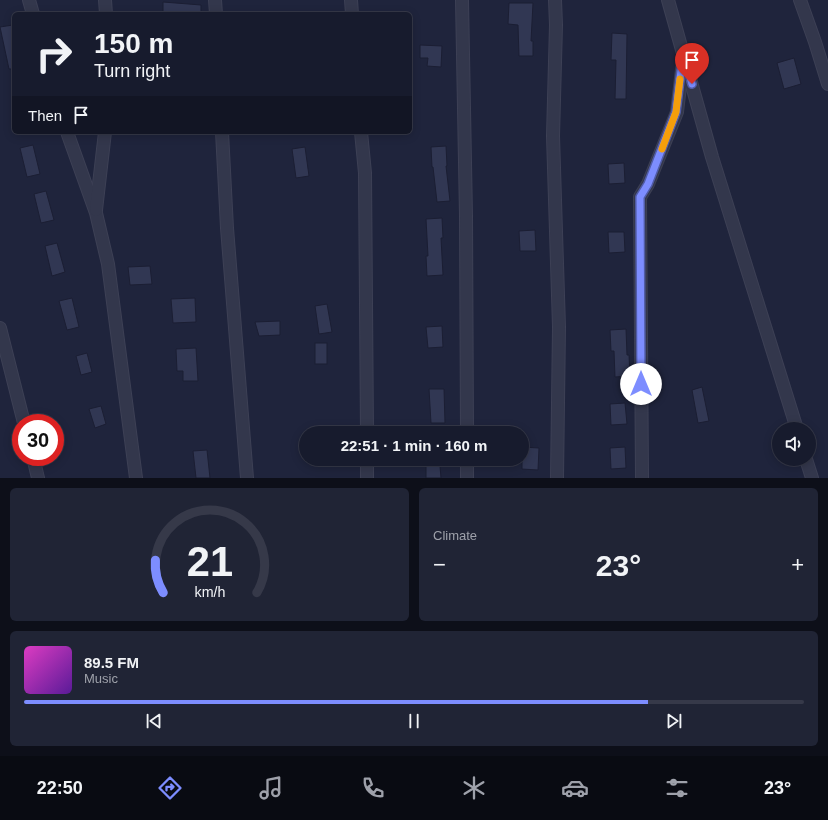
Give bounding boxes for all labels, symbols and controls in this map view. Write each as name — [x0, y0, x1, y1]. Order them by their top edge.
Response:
icon: right — [28, 28, 80, 80]
text: 150 m — [94, 28, 173, 59]
pin — [675, 43, 709, 84]
icon: arrive — [681, 49, 703, 71]
text: Turn right — [94, 61, 170, 81]
icon: arrive — [70, 104, 92, 126]
text: Then — [28, 107, 62, 124]
position arrow — [620, 363, 662, 405]
speed limit sign: 30 — [12, 414, 64, 466]
map controls — [772, 422, 816, 466]
button: sound — [772, 422, 816, 466]
text: 22:51 · 1 min · 160 m — [341, 437, 487, 454]
text: Climate — [433, 528, 477, 543]
text: 21 — [186, 537, 233, 584]
text: 23° — [596, 549, 641, 582]
text: − — [433, 552, 446, 577]
text: + — [791, 552, 804, 577]
text: km/h — [194, 583, 225, 599]
text: 89.5 FM — [84, 654, 139, 671]
text: Music — [84, 671, 118, 686]
icon: previous — [143, 710, 165, 732]
icon: pause — [403, 710, 425, 732]
icon: next — [663, 710, 685, 732]
icon: directions — [156, 774, 184, 802]
icon: music — [257, 774, 285, 802]
icon: phone — [359, 774, 387, 802]
icon: climate — [460, 774, 488, 802]
icon: car — [561, 774, 589, 802]
icon: filters — [663, 774, 691, 802]
text: 22:50 — [37, 778, 83, 798]
text: 23° — [764, 778, 791, 798]

